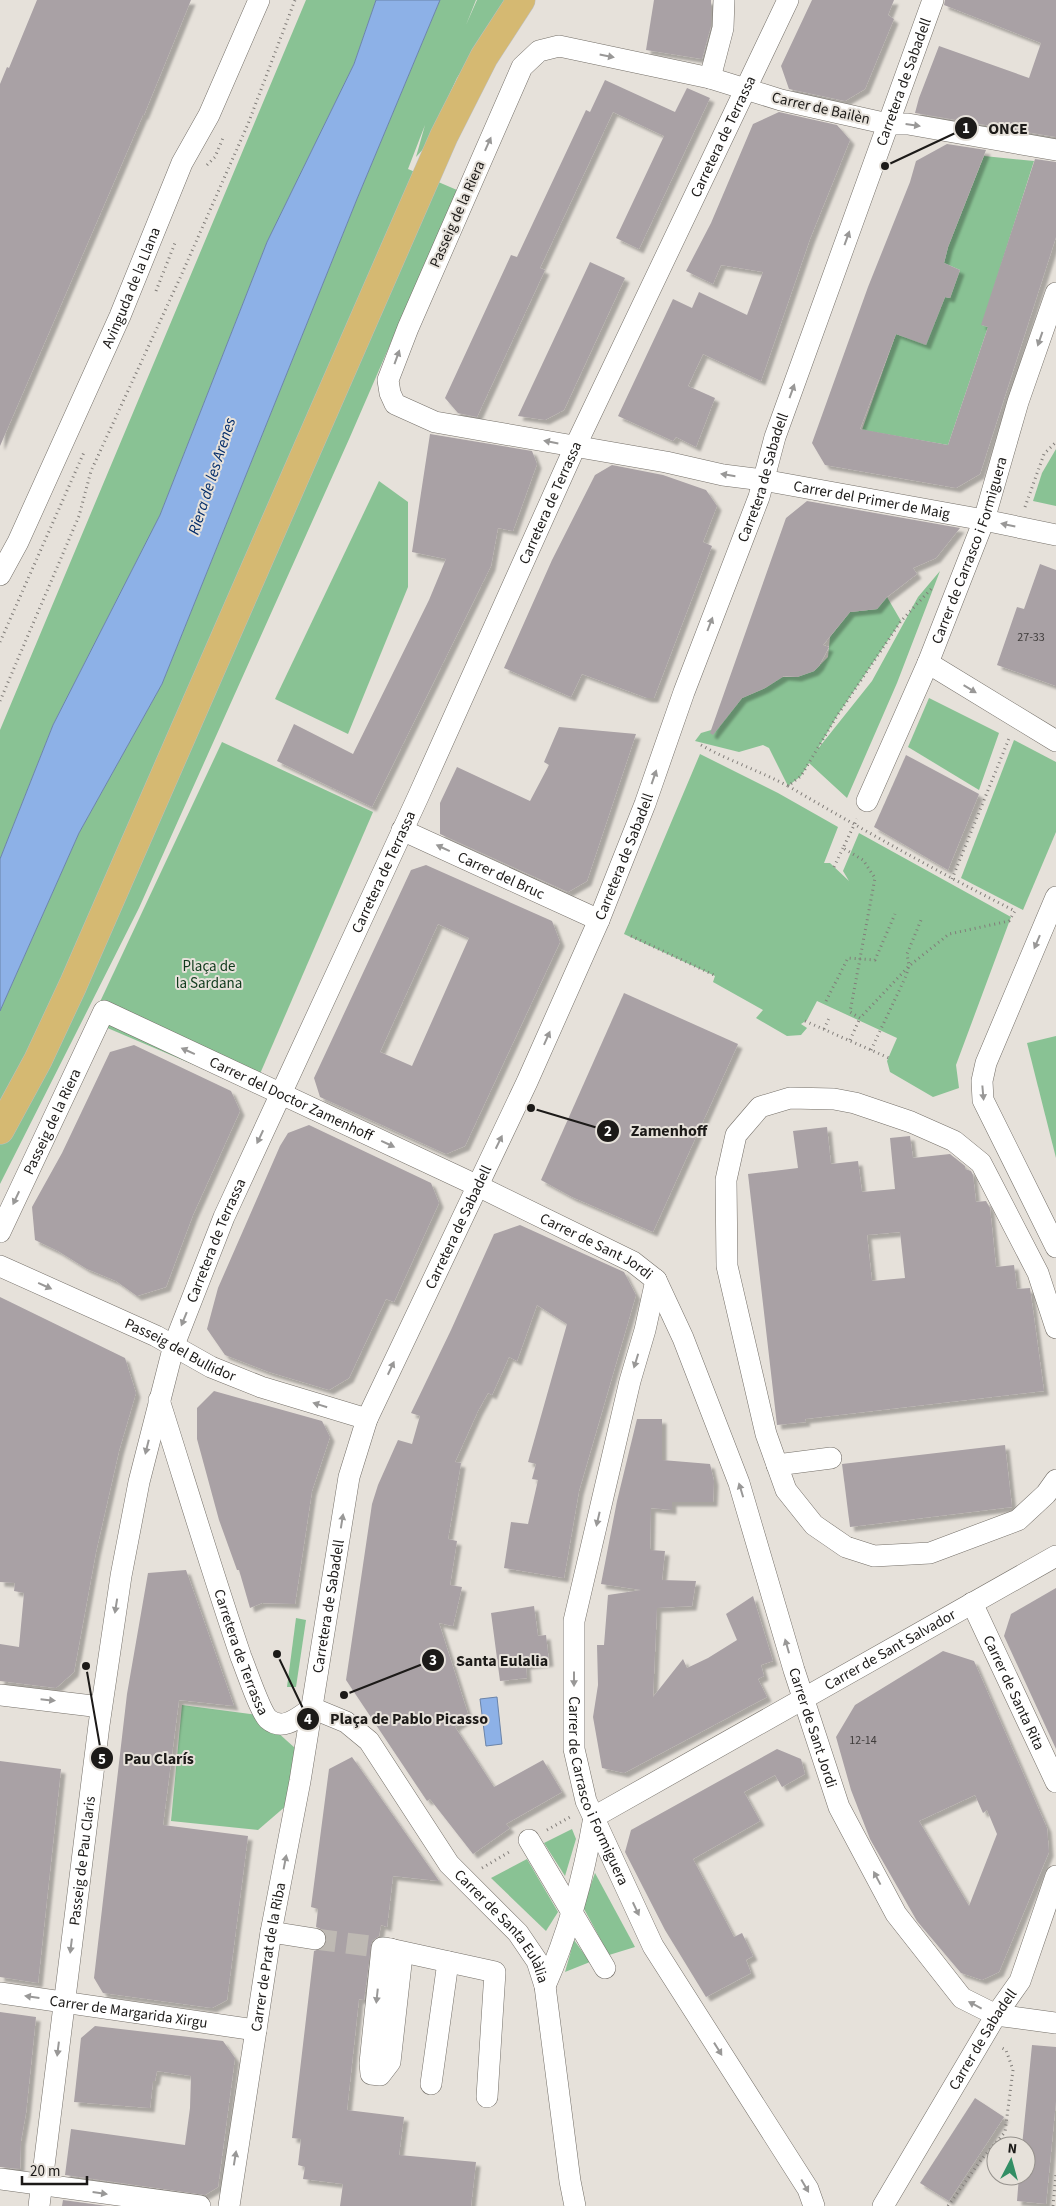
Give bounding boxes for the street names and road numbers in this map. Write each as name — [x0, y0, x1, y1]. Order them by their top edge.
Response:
street label: Carretera de Sabadell — [871, 15, 937, 149]
street label: Carretera de Terrassa — [685, 72, 761, 201]
street label: Carrer de Bailèn — [770, 87, 872, 130]
street label: Passeig de la Riera — [424, 157, 490, 271]
street label: Avinguda de la Llana — [97, 224, 166, 352]
street label: Carretera de Sabadell — [733, 410, 794, 545]
street label: Carretera de Terrassa — [514, 438, 587, 568]
street label: Carrer de Carrasco i Formiguera — [926, 454, 1013, 647]
street label: Carrer del Primer de Maig — [792, 476, 952, 525]
street label: Carretera de Sabadell — [590, 790, 659, 924]
street label: Carretera de Terrassa — [347, 808, 421, 937]
street label: Carrer del Bruc — [454, 847, 548, 905]
street label: Carrer del Doctor Zamenhoff — [206, 1052, 378, 1147]
street label: Passeig de la Riera — [18, 1065, 86, 1178]
street label: Carretera de Sabadell — [420, 1162, 497, 1293]
street label: Carretera de Terrassa — [182, 1175, 251, 1306]
street label: Carrer de Sant Jordi — [536, 1208, 657, 1285]
street label: Passeig del Bullidor — [121, 1313, 240, 1387]
street label: Carretera de Sabadell — [308, 1538, 350, 1675]
street label: Carretera de Terrassa — [208, 1586, 273, 1719]
street label: Carrer de Sant Salvador — [821, 1604, 961, 1696]
street label: Carrer de Santa Rita — [978, 1632, 1050, 1754]
street label: Carrer de Sant Jordi — [783, 1665, 842, 1791]
street label: Carrer de Carrasco i Formiguera — [563, 1696, 634, 1889]
street label: Passeig de Pau Claris — [64, 1795, 101, 1927]
street label: Carrer de Santa Eulàlia — [449, 1865, 553, 1986]
street label: Carrer de Prat de la Riba — [246, 1881, 291, 2033]
street label: Carrer de Sabadell — [944, 1985, 1022, 2094]
street label: Carrer de Margarida Xirgu — [48, 1990, 209, 2034]

